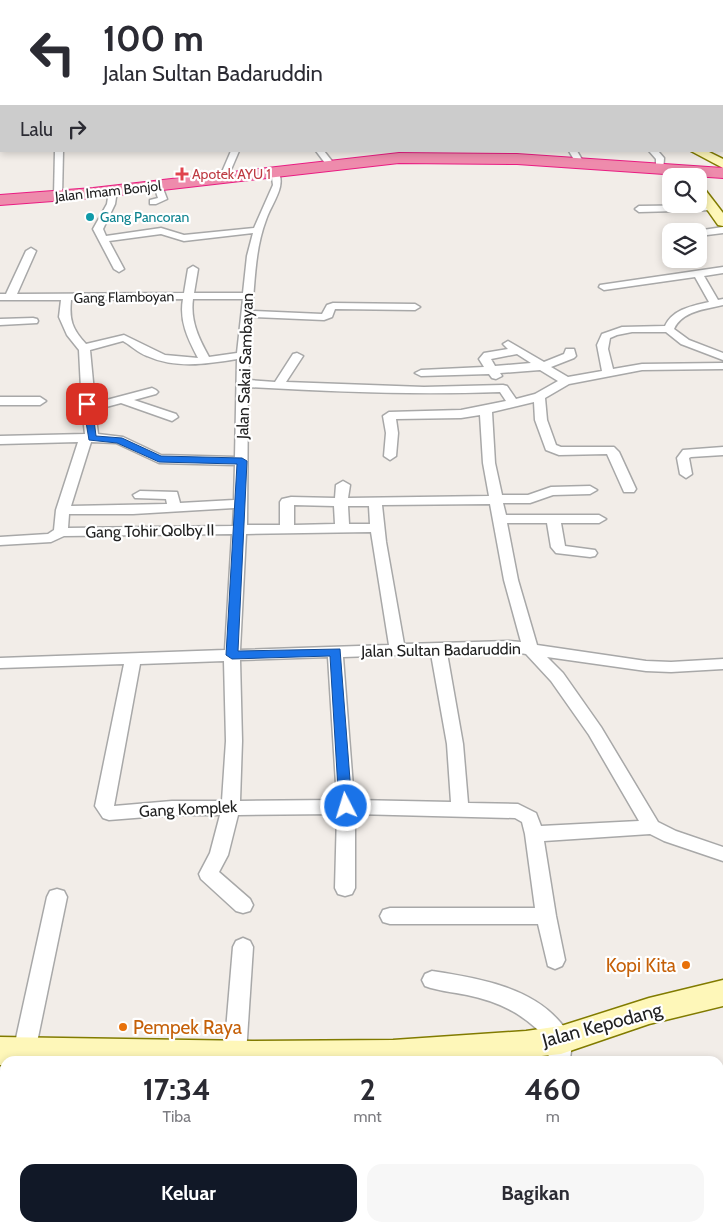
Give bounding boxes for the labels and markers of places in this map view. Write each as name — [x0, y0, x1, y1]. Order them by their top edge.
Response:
place label: Apotek AYU 1 — [192, 165, 271, 183]
marker: Apotek AYU 1 — [176, 168, 188, 180]
place label: Gang Pancoran — [100, 208, 189, 226]
marker: Gang Pancoran — [84, 211, 96, 223]
pin — [66, 383, 108, 425]
place label: Kopi Kita — [606, 954, 676, 977]
marker: Kopi Kita — [680, 959, 692, 971]
place label: Pempek Raya — [133, 1016, 242, 1039]
marker: Pempek Raya — [117, 1021, 129, 1033]

